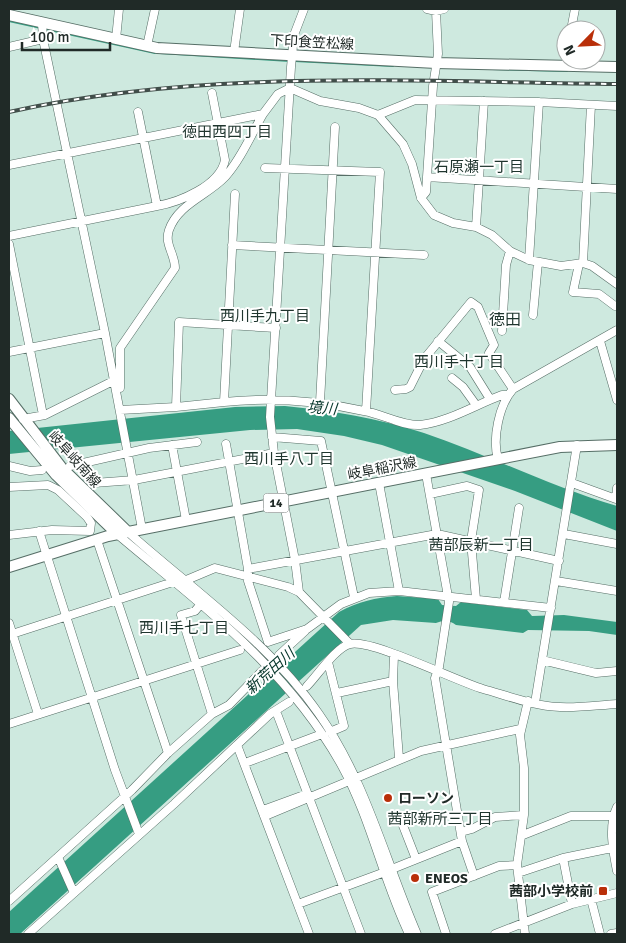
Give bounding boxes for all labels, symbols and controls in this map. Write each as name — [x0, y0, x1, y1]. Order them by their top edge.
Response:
scale bar — [22, 20, 110, 52]
north arrow — [556, 20, 606, 70]
text: 100 m — [30, 28, 70, 46]
street label: 下印食笠松線 — [270, 32, 354, 53]
text: N — [560, 42, 579, 58]
district label: 徳田西四丁目 — [182, 123, 272, 141]
district label: 石原瀬一丁目 — [434, 158, 524, 176]
district label: 西川手九丁目 — [220, 307, 310, 325]
district label: 徳田 — [489, 310, 521, 330]
district label: 西川手十丁目 — [414, 353, 504, 371]
water label: 境川 — [306, 398, 340, 418]
street label: 岐阜岐南線 — [45, 428, 104, 491]
district label: 西川手八丁目 — [244, 450, 334, 468]
street label: 岐阜稲沢線 — [346, 453, 418, 484]
road number: 14 — [264, 493, 288, 512]
district label: 茜部辰新一丁目 — [428, 536, 534, 554]
district label: 西川手七丁目 — [139, 619, 229, 637]
water label: 新荒田川 — [242, 643, 300, 698]
place label: ローソン — [398, 790, 454, 807]
marker: ローソン — [382, 792, 394, 804]
district label: 茜部新所三丁目 — [387, 810, 493, 828]
place label: ENEOS — [425, 870, 468, 887]
marker: ENEOS — [409, 872, 421, 884]
place label: 茜部小学校前 — [509, 883, 593, 900]
marker: 茜部小学校前 — [597, 885, 609, 897]

